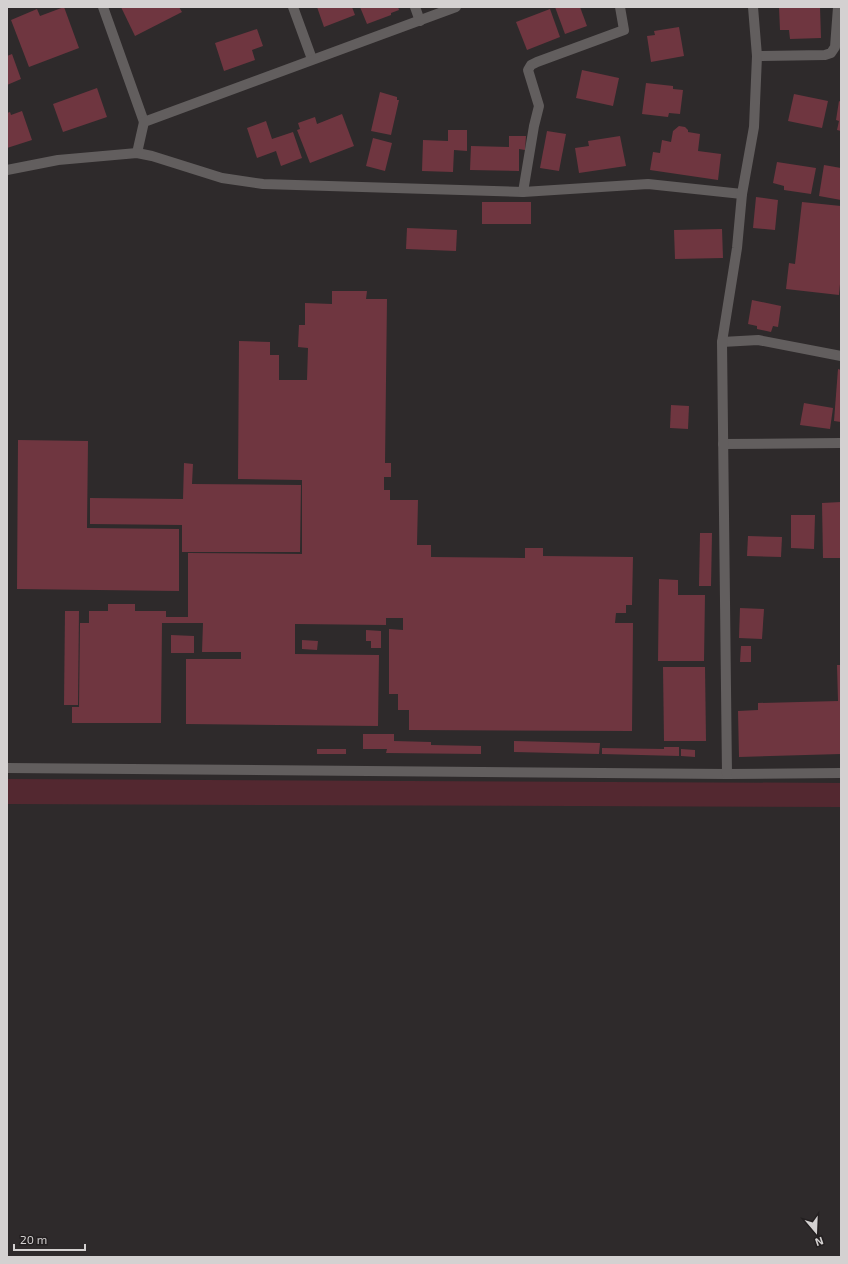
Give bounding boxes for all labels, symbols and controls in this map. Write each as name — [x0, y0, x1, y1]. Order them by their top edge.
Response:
north arrow — [796, 1212, 836, 1252]
scale bar — [14, 1226, 85, 1252]
text: 20 m — [20, 1232, 47, 1246]
text: N — [813, 1234, 825, 1249]

